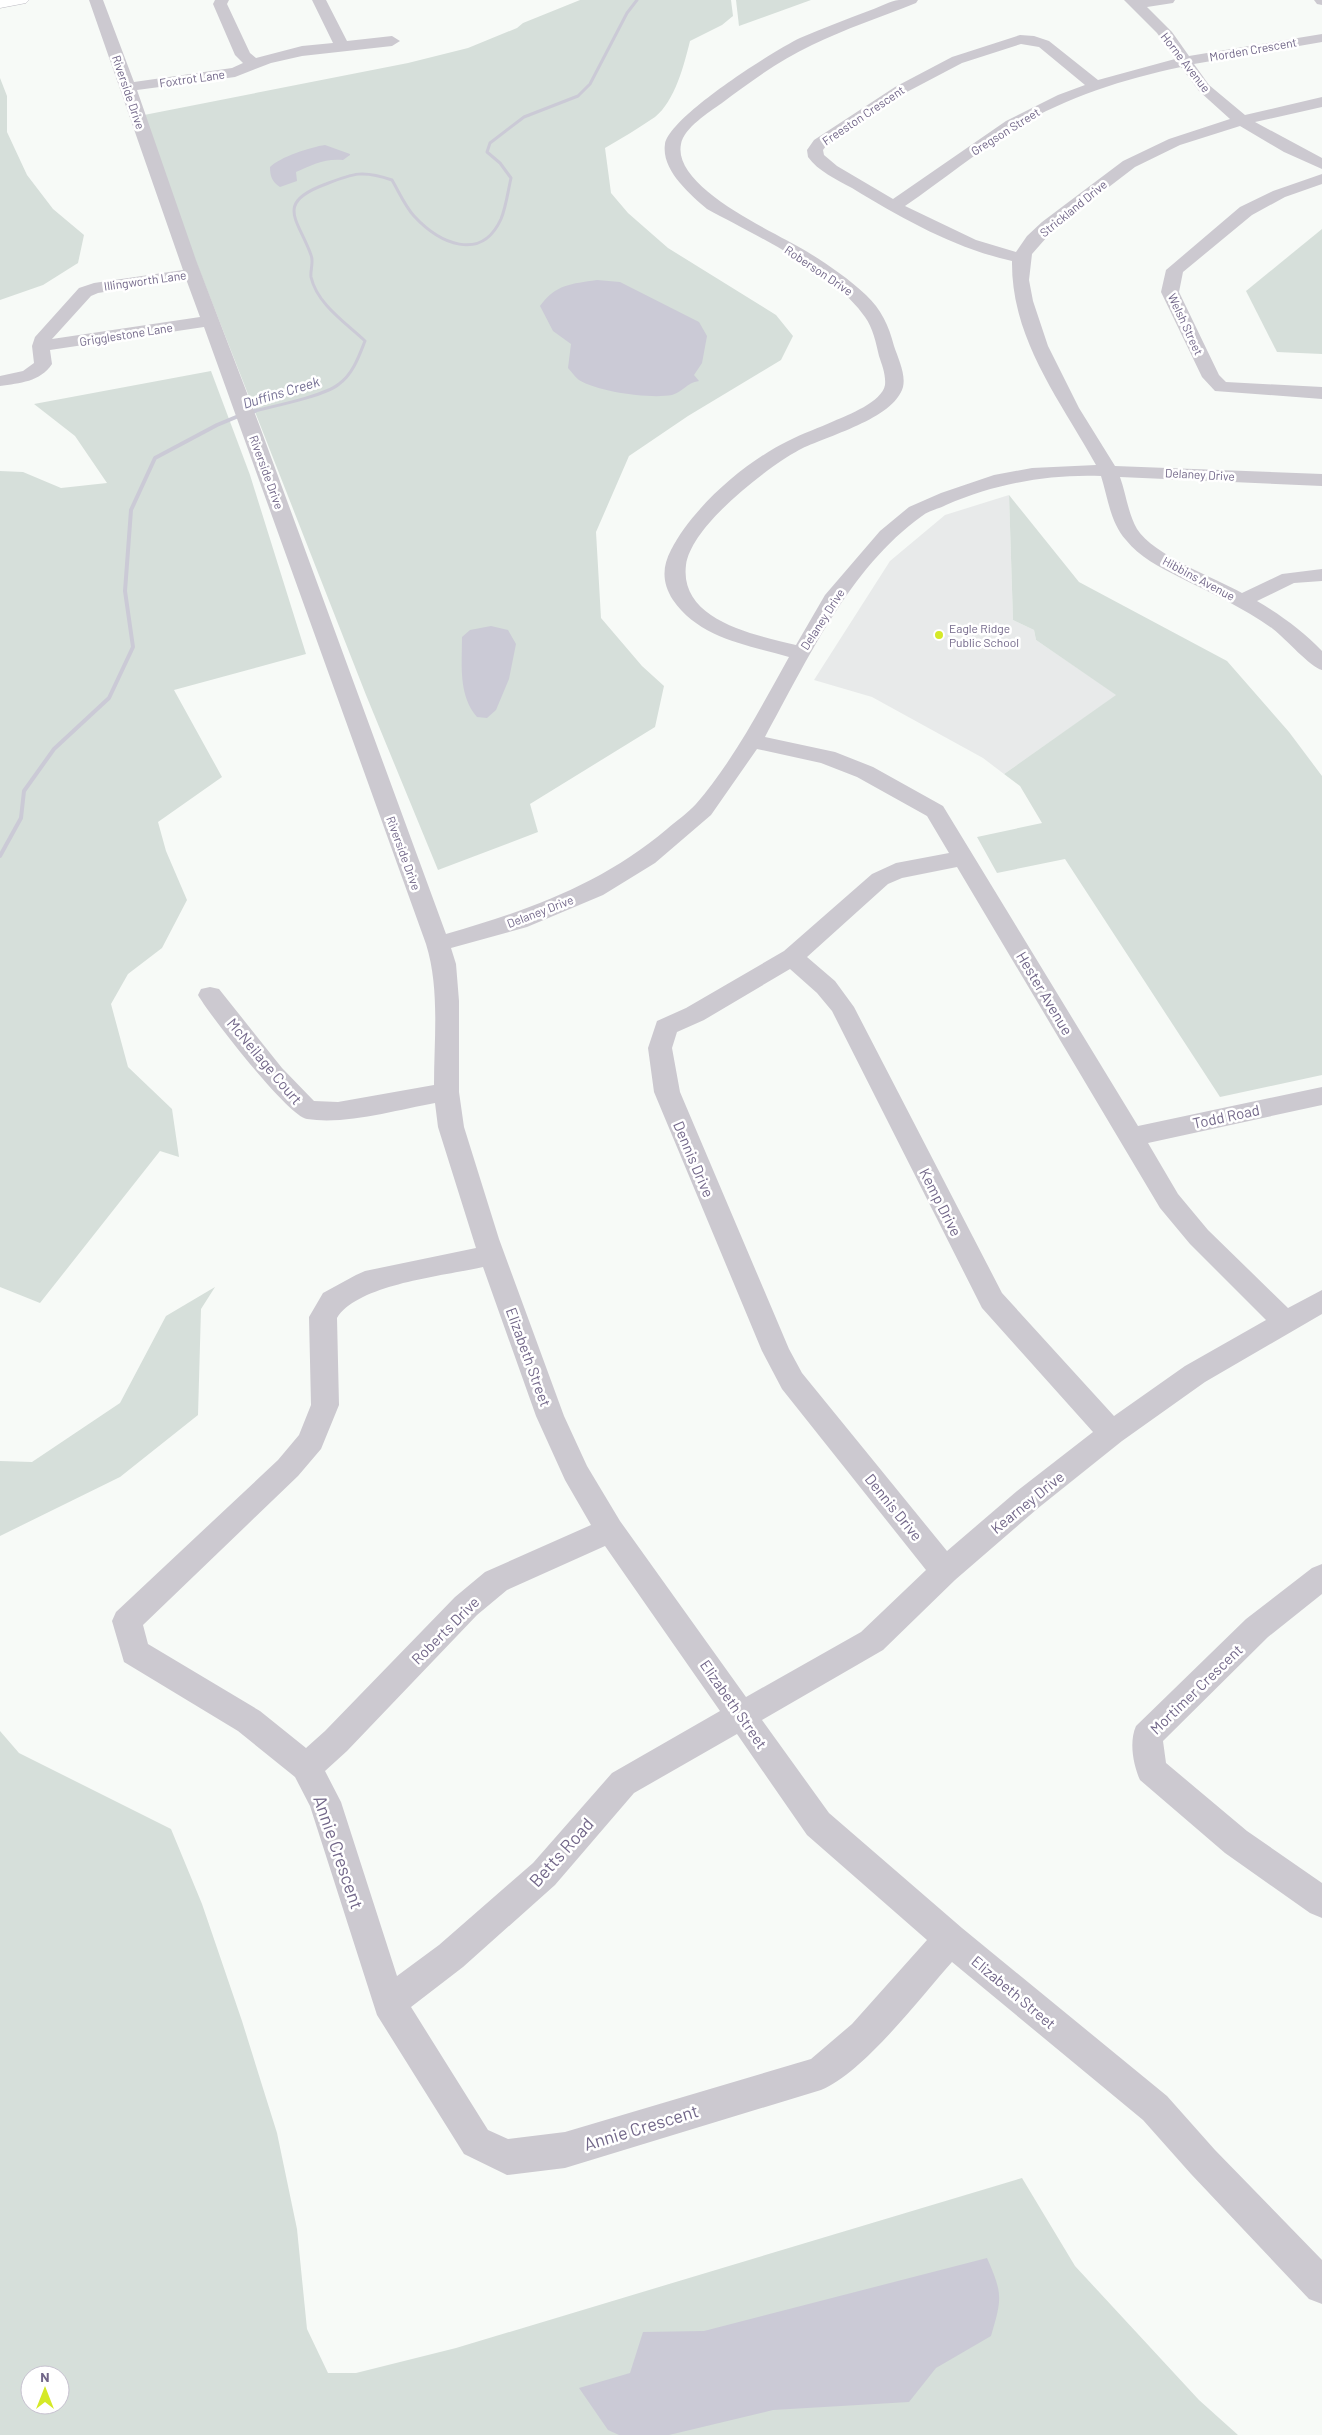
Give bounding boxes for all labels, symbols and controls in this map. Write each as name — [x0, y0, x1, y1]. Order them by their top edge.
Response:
street label: Horne Avenue — [1158, 29, 1214, 95]
street label: Morden Crescent — [1208, 34, 1298, 64]
street label: Riverside Drive — [110, 53, 148, 131]
street label: Foxtrot Lane — [158, 66, 226, 90]
street label: Freeston Crescent — [819, 82, 907, 148]
street label: Gregson Street — [968, 104, 1042, 158]
street label: Strickland Drive — [1037, 177, 1109, 239]
street label: Roberson Drive — [782, 242, 856, 298]
street label: Illingworth Lane — [103, 267, 187, 293]
street label: Welsh Street — [1166, 291, 1206, 357]
street label: Grigglestone Lane — [78, 320, 174, 348]
water label: Duffins Creek — [241, 372, 322, 412]
street label: Riverside Drive — [247, 433, 287, 511]
street label: Delaney Drive — [1165, 465, 1235, 483]
street label: Hibbins Avenue — [1160, 553, 1238, 603]
street label: Delaney Drive — [797, 586, 847, 652]
place label: Eagle Ridge Public School — [949, 621, 1019, 649]
marker: Eagle Ridge Public School — [933, 629, 945, 641]
street label: Riverside Drive — [384, 814, 424, 892]
street label: Delaney Drive — [505, 892, 575, 930]
street label: Hester Avenue — [1013, 948, 1077, 1038]
street label: McNeilage Court — [224, 1014, 306, 1108]
street label: Todd Road — [1191, 1100, 1261, 1132]
street label: Dennis Drive — [670, 1118, 718, 1200]
street label: Kemp Drive — [916, 1165, 966, 1239]
street label: Elizabeth Street — [503, 1305, 555, 1409]
street label: Kearney Drive — [987, 1467, 1067, 1537]
street label: Dennis Drive — [862, 1470, 926, 1544]
street label: Roberts Drive — [407, 1592, 483, 1668]
street label: Mortimer Crescent — [1146, 1640, 1246, 1738]
street label: Elizabeth Street — [697, 1656, 771, 1752]
street label: Annie Crescent — [309, 1792, 369, 1912]
street label: Betts Road — [524, 1813, 598, 1891]
street label: Elizabeth Street — [968, 1952, 1060, 2032]
street label: Annie Crescent — [581, 2099, 701, 2155]
north arrow — [20, 2365, 70, 2415]
text: N — [40, 2368, 50, 2385]

